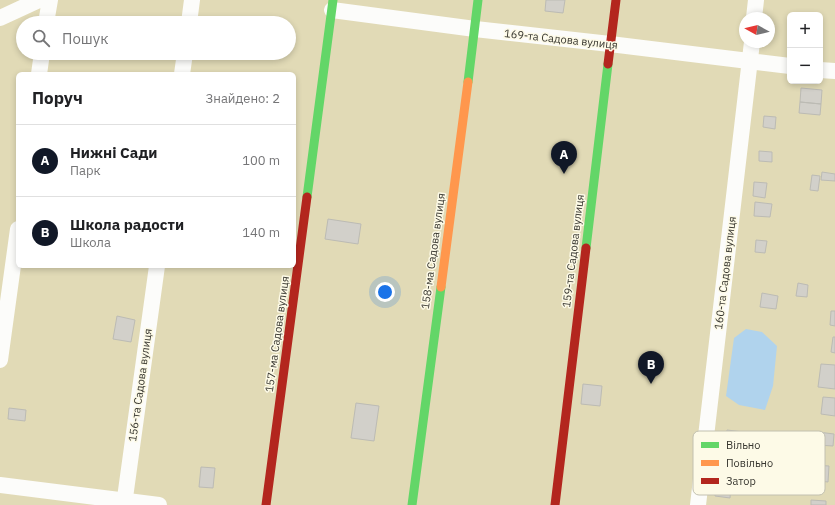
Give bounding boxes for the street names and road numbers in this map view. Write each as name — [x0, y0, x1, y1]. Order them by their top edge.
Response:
street label: 169-та Садова вулиця — [504, 26, 618, 52]
street label: 158-ма Садова вулиця — [418, 192, 448, 310]
street label: 159-та Садова вулиця — [559, 194, 587, 308]
street label: 160-та Садова вулиця — [711, 216, 739, 330]
street label: 157-ма Садова вулиця — [262, 275, 292, 393]
street label: 156-та Садова вулиця — [125, 328, 155, 442]

